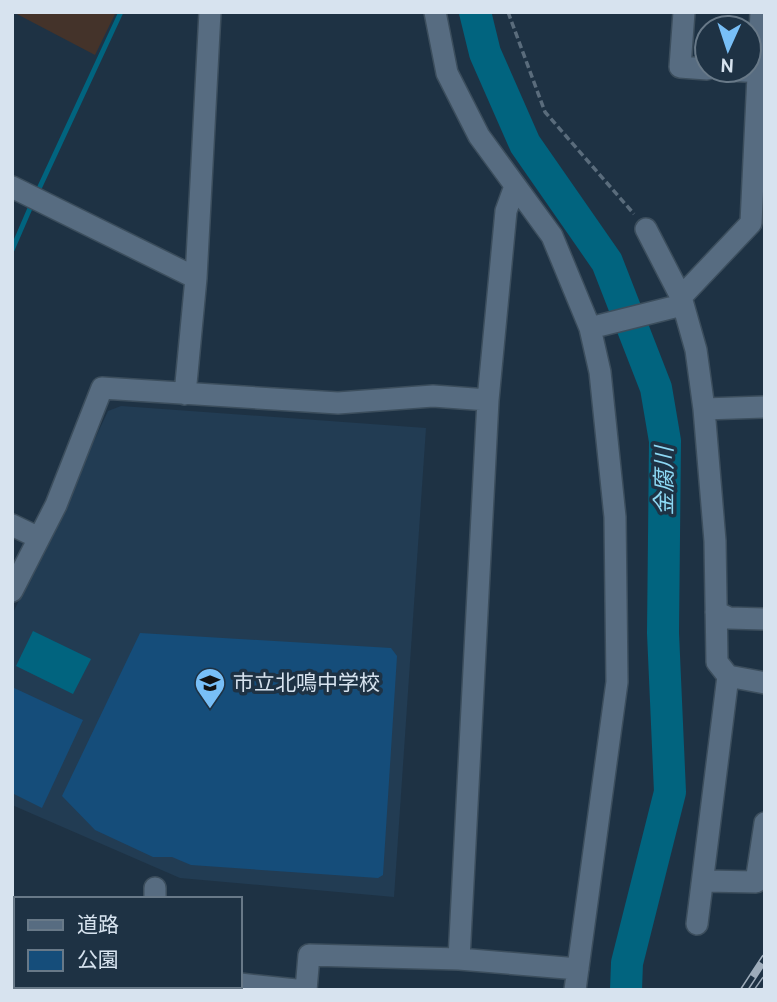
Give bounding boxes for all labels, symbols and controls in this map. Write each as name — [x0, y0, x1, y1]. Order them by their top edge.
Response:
north arrow — [693, 14, 763, 84]
text: N — [720, 54, 734, 77]
water label: 金腐川 — [650, 444, 678, 516]
school or university icon: 市立北鳴中学校 — [193, 666, 227, 710]
place label: 市立北鳴中学校 — [233, 670, 380, 695]
legend — [14, 897, 242, 988]
text: 道路 — [77, 912, 119, 937]
text: 公園 — [77, 947, 119, 972]

